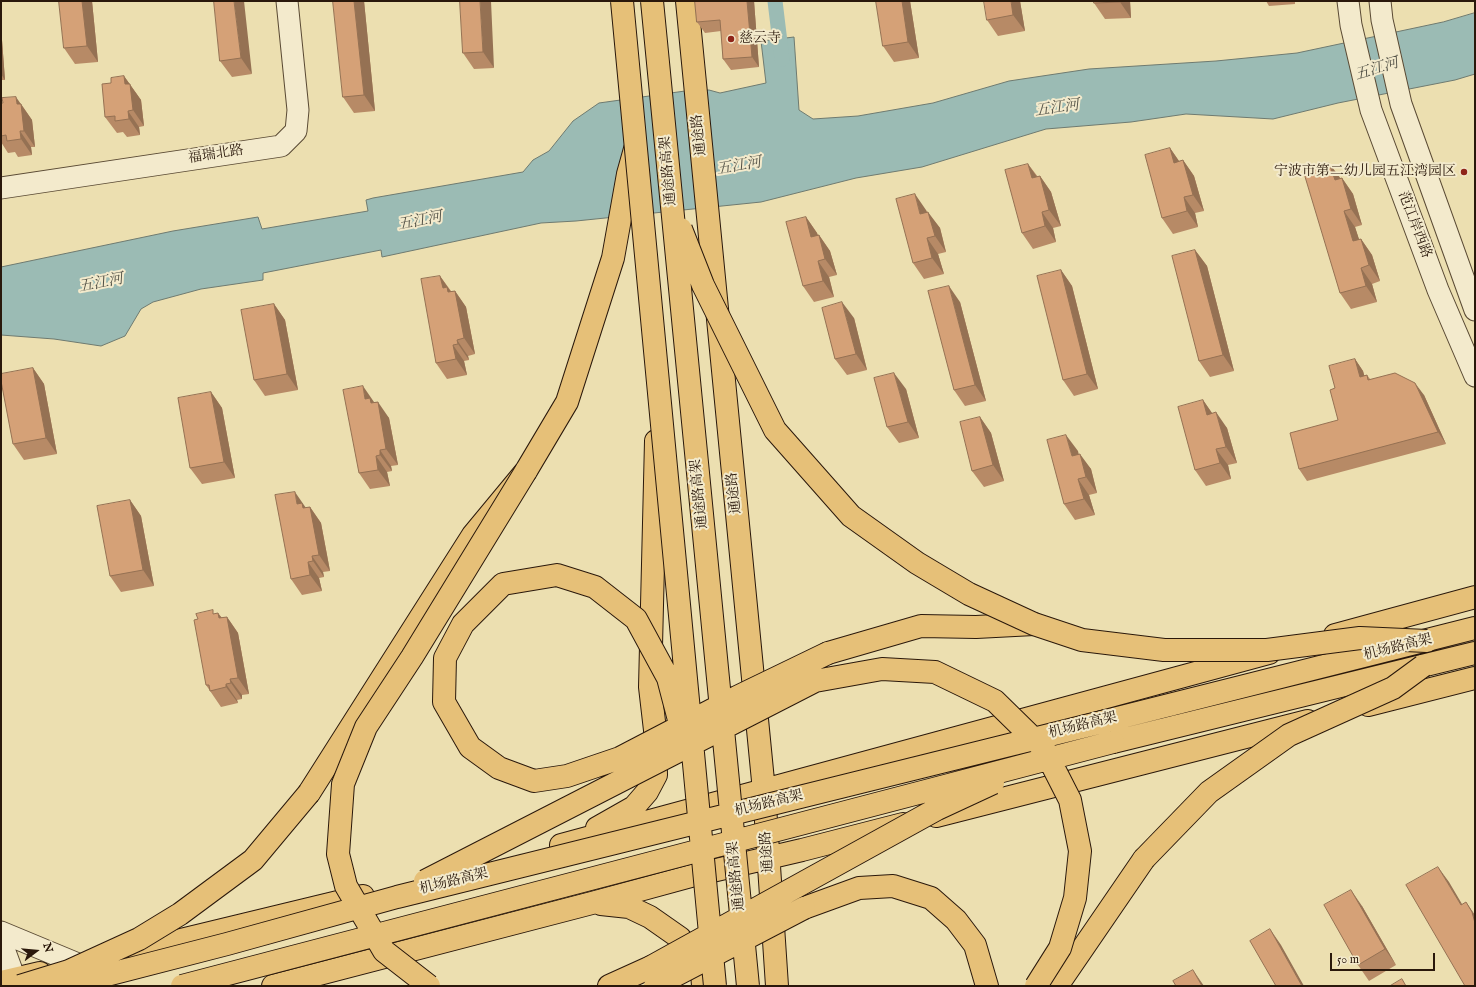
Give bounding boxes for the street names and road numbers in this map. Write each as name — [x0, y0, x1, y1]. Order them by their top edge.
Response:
street label: 通途路 — [689, 113, 711, 157]
street label: 通途路高架 — [658, 135, 680, 207]
street label: 福瑞北路 — [187, 142, 245, 168]
street label: 范江岸西路 — [1394, 189, 1434, 261]
street label: 通途路高架 — [688, 458, 712, 530]
street label: 通途路 — [724, 471, 746, 515]
street label: 机场路高架 — [1362, 631, 1434, 665]
street label: 机场路高架 — [1047, 709, 1119, 743]
street label: 机场路高架 — [733, 787, 805, 821]
street label: 通途路 — [758, 830, 778, 874]
street label: 通途路高架 — [725, 840, 749, 912]
street label: 机场路高架 — [418, 865, 490, 899]

